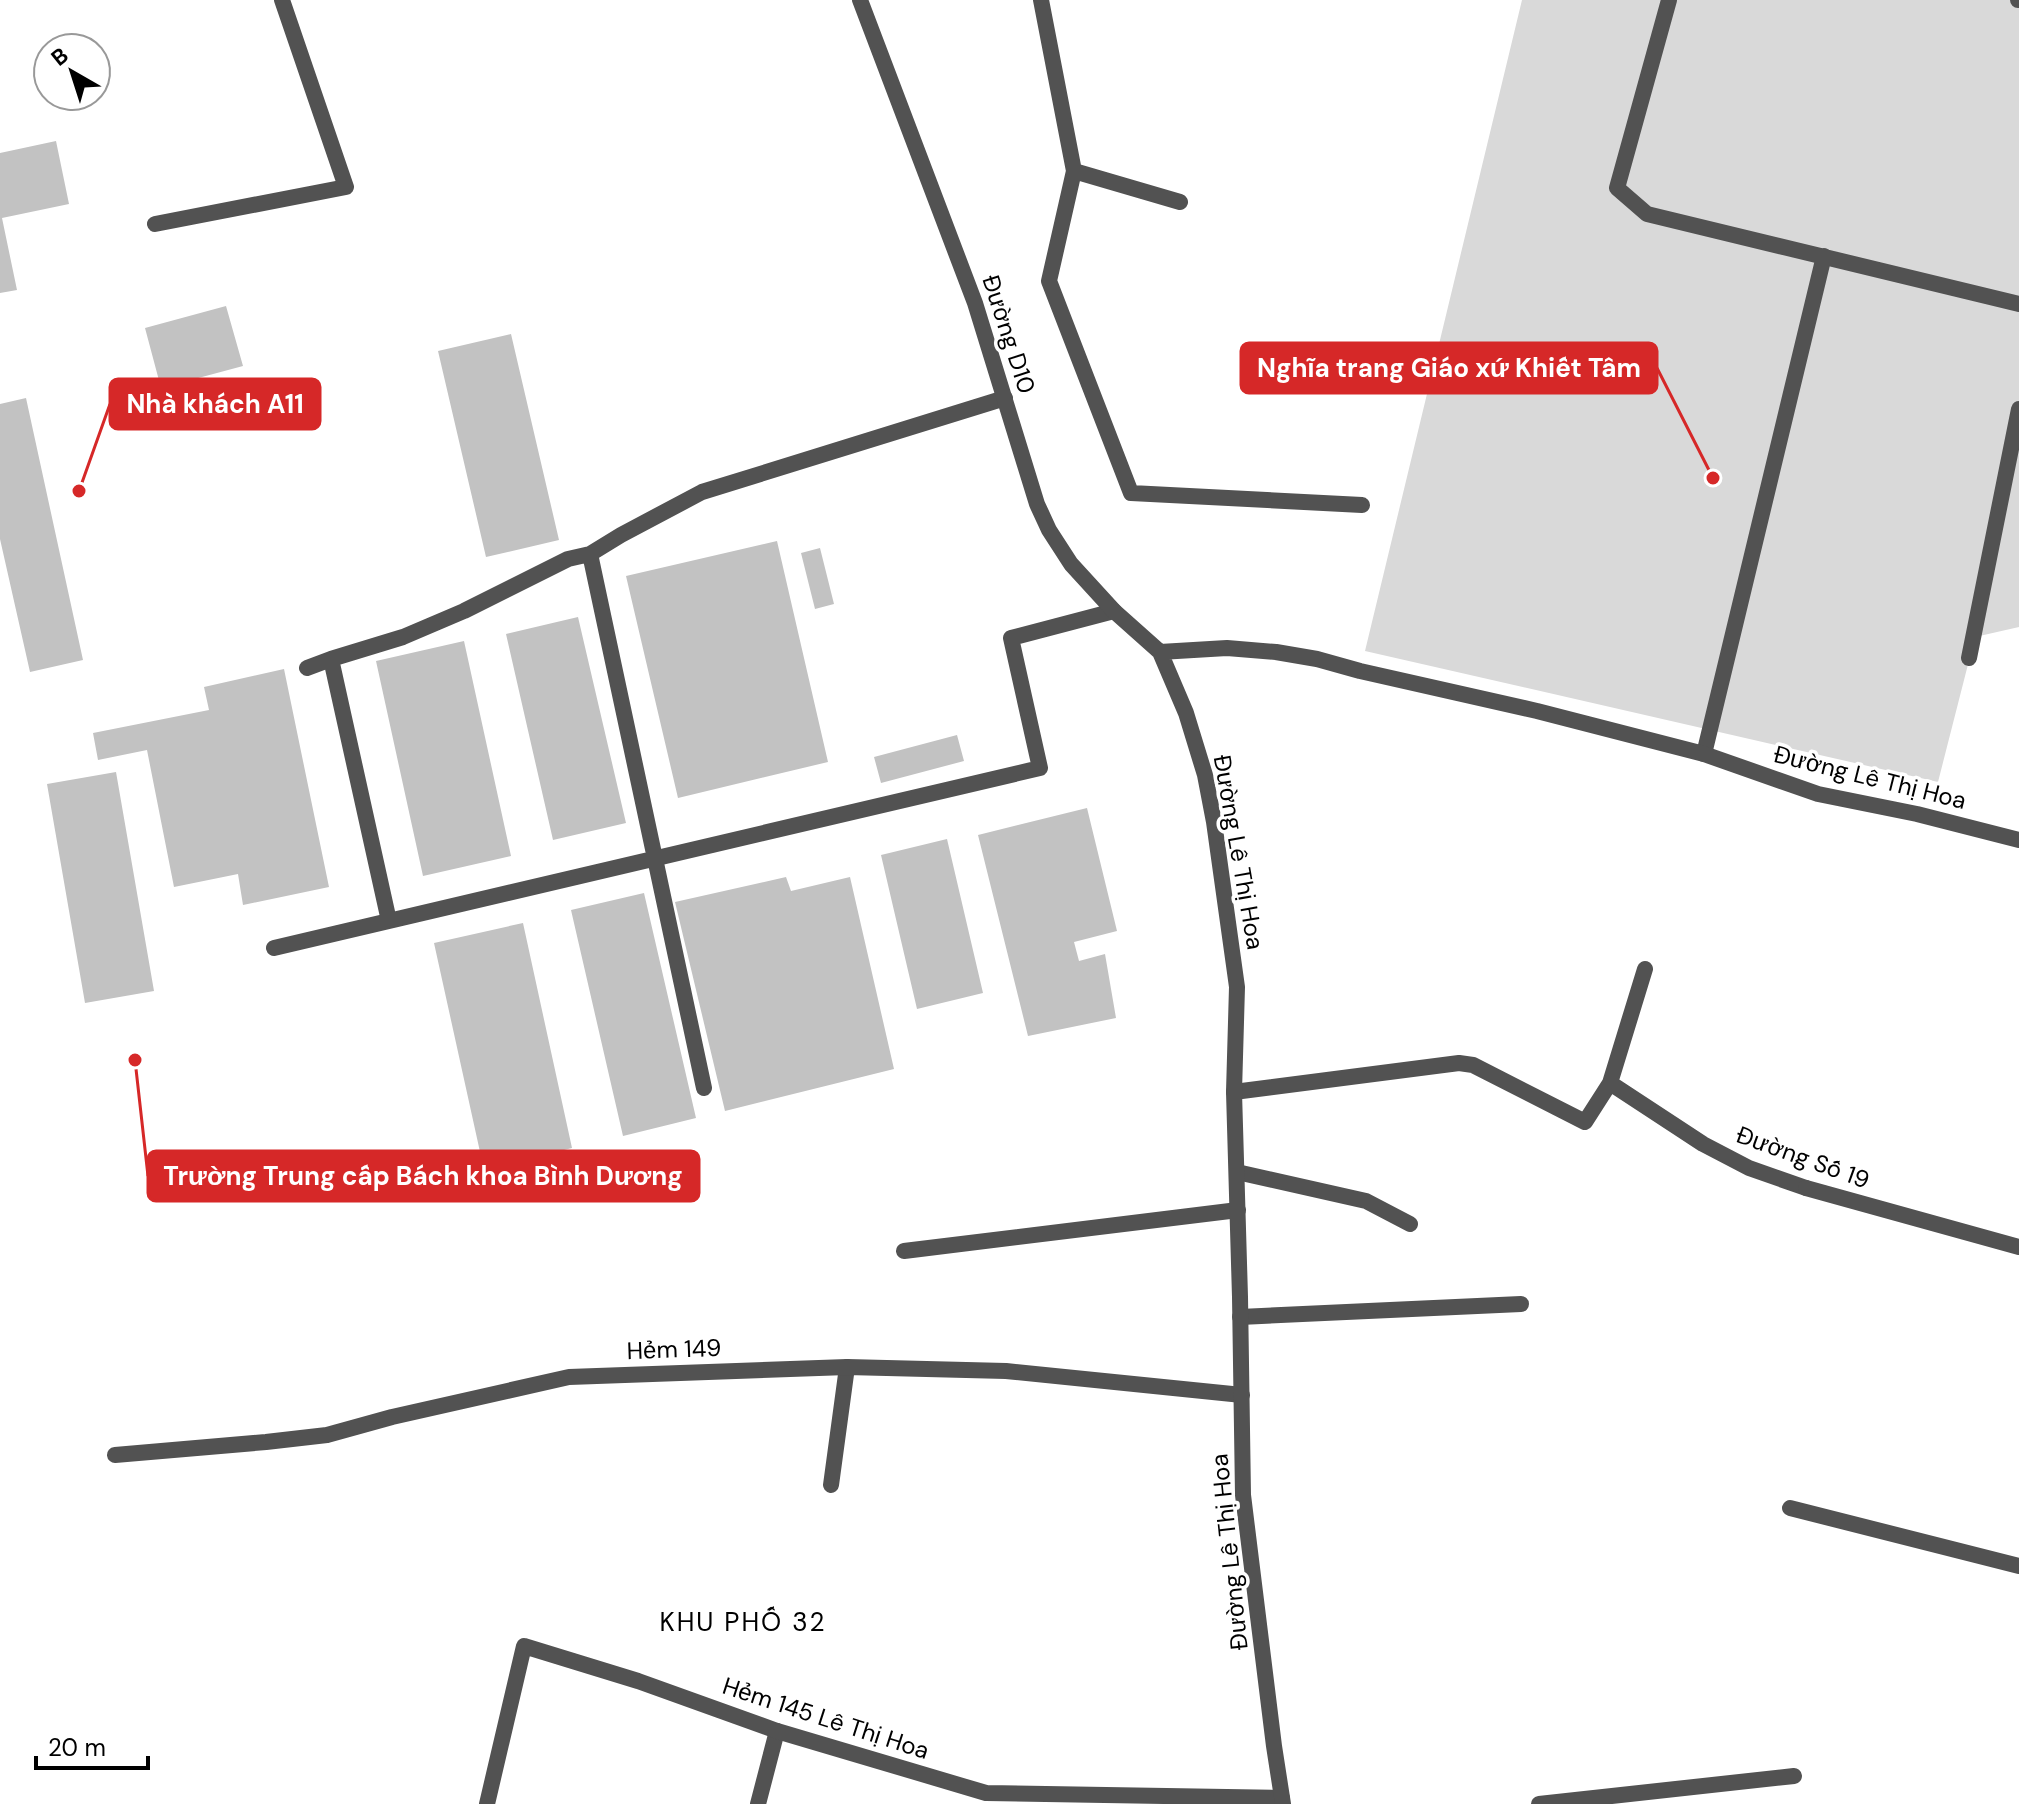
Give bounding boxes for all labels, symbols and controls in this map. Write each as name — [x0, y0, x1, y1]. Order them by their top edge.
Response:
north arrow — [32, 32, 112, 112]
text: B — [45, 41, 74, 73]
street label: Đường D10 — [975, 271, 1043, 397]
callout: Nghĩa trang Giáo xứ Khiết Tâm — [1241, 343, 1657, 393]
text: Nghĩa trang Giáo xứ Khiết Tâm — [1257, 351, 1641, 385]
callout: Nhà khách A11 — [110, 379, 320, 429]
text: Nhà khách A11 — [126, 387, 304, 421]
street label: Đường Lê Thị Hoa — [1771, 738, 1969, 816]
street label: Đường Lê Thị Hoa — [1207, 752, 1271, 952]
street label: Đường Số 19 — [1732, 1119, 1874, 1195]
callout: Trường Trung cấp Bách khoa Bình Dương — [148, 1151, 699, 1201]
text: Trường Trung cấp Bách khoa Bình Dương — [163, 1159, 683, 1193]
street label: Hẻm 149 — [626, 1332, 722, 1366]
street label: Đường Lê Thị Hoa — [1203, 1452, 1255, 1652]
district label: KHU PHỐ 32 — [659, 1605, 827, 1639]
street label: Hẻm 145 Lê Thị Hoa — [719, 1670, 933, 1766]
scale bar — [36, 1720, 148, 1770]
text: 20 m — [48, 1732, 106, 1763]

